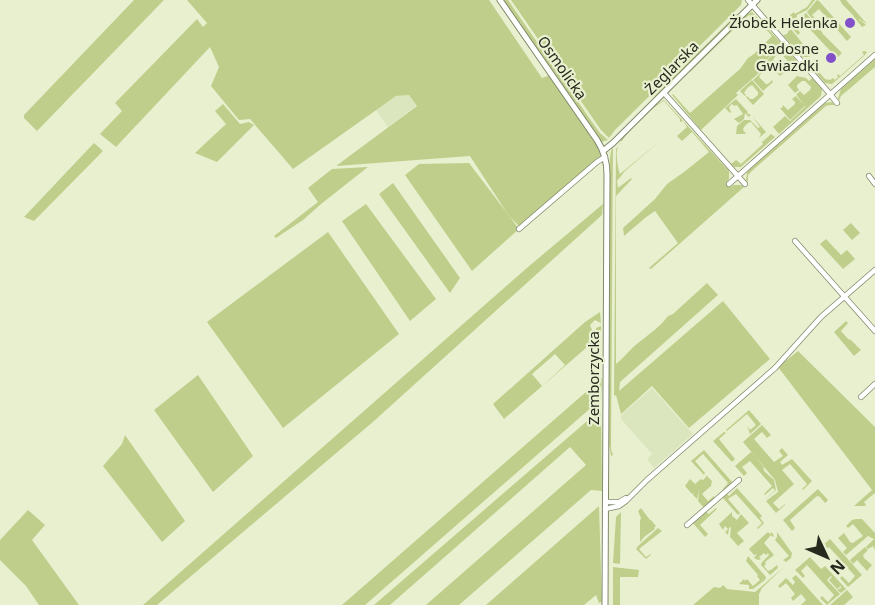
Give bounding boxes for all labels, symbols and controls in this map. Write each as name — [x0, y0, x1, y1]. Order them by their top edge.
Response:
place label: Żłobek Helenka — [729, 12, 838, 32]
marker: Żłobek Helenka — [843, 16, 857, 30]
street label: Osmolicka — [534, 32, 592, 103]
street label: Żeglarska — [640, 36, 703, 99]
place label: Radosne Gwiazdki — [756, 38, 819, 75]
marker: Radosne Gwiazdki — [824, 51, 838, 65]
street label: Zemborzycka — [583, 331, 603, 425]
north arrow — [797, 527, 857, 587]
text: N — [825, 555, 850, 580]

